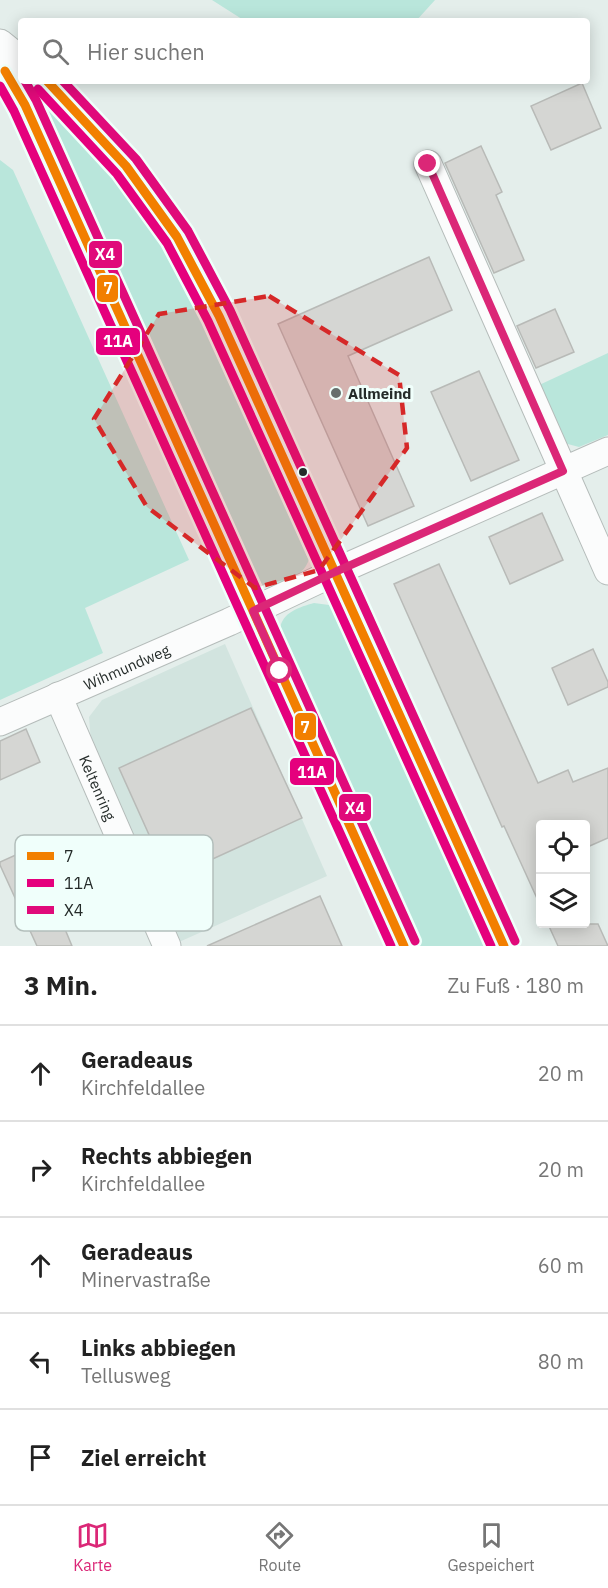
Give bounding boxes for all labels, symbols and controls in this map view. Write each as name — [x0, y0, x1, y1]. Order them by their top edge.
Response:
search box — [18, 18, 590, 84]
icon: search — [39, 35, 72, 68]
text: Hier suchen — [87, 37, 205, 66]
route end — [414, 150, 440, 176]
line badge: X4 — [88, 240, 123, 269]
text: X4 — [95, 244, 116, 264]
line badge: 7 — [96, 274, 119, 303]
text: 7 — [103, 278, 113, 298]
line badge: 11A — [95, 327, 141, 356]
text: 11A — [103, 331, 133, 351]
place label: Allmeind — [348, 384, 411, 403]
marker: Allmeind — [329, 386, 343, 400]
unlabelled marker — [297, 466, 309, 478]
street label: Wihmundweg — [80, 640, 173, 694]
route start — [266, 657, 292, 683]
line badge: 7 — [294, 712, 317, 741]
text: 7 — [300, 717, 310, 737]
street label: Keltenring — [75, 752, 121, 823]
line badge: 11A — [289, 757, 335, 786]
text: 11A — [297, 762, 327, 782]
line badge: X4 — [338, 793, 372, 822]
text: X4 — [345, 798, 366, 818]
map controls — [536, 820, 590, 928]
button: locate — [536, 820, 590, 874]
legend — [15, 835, 213, 931]
text: 7 — [64, 846, 74, 866]
text: 11A — [64, 873, 93, 893]
button: layers — [536, 874, 590, 928]
text: X4 — [64, 900, 83, 920]
text: 3 Min. — [24, 968, 98, 1002]
text: Zu Fuß · 180 m — [447, 972, 584, 999]
text: Geradeaus — [81, 1045, 193, 1074]
icon: ahead — [24, 1057, 57, 1090]
text: 20 m — [538, 1060, 584, 1087]
text: Kirchfeldallee — [81, 1074, 205, 1101]
text: Rechts abbiegen — [81, 1141, 252, 1170]
icon: right — [24, 1153, 57, 1186]
text: 20 m — [538, 1156, 584, 1183]
text: Kirchfeldallee — [81, 1170, 205, 1197]
text: Geradeaus — [81, 1237, 193, 1266]
icon: ahead — [24, 1249, 57, 1282]
text: 60 m — [538, 1252, 584, 1279]
text: Minervastraße — [81, 1266, 211, 1293]
text: Links abbiegen — [81, 1333, 236, 1362]
icon: left — [24, 1345, 57, 1378]
text: 80 m — [538, 1348, 584, 1375]
text: Tellusweg — [81, 1362, 171, 1389]
icon: arrive — [24, 1441, 57, 1474]
text: Ziel erreicht — [81, 1443, 206, 1472]
tab: Karte — [73, 1519, 112, 1575]
tab: Route — [259, 1519, 301, 1575]
tab: Gespeichert — [447, 1519, 535, 1575]

